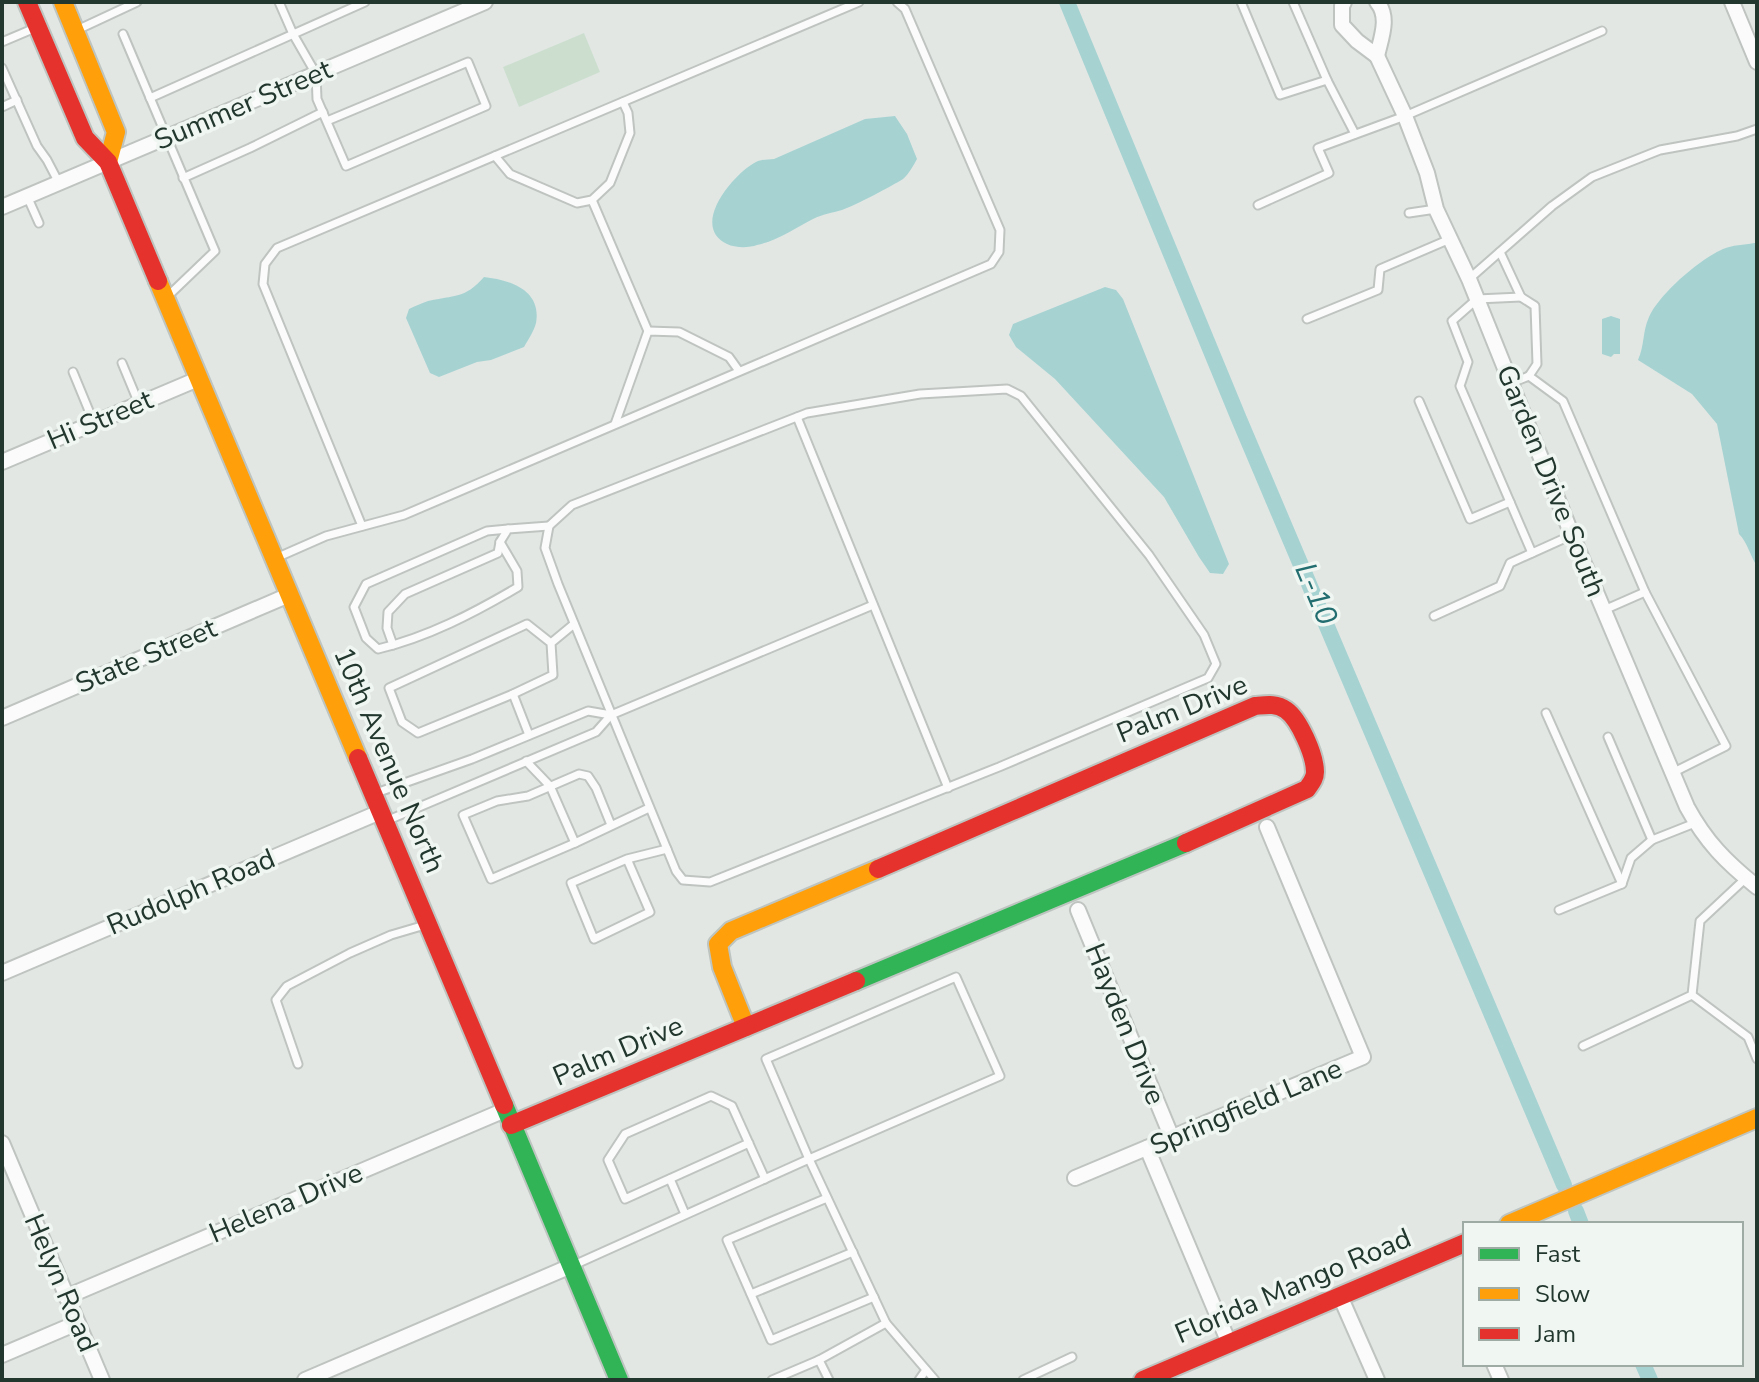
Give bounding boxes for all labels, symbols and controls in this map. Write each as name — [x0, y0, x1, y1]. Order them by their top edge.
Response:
street label: Summer Street — [148, 50, 338, 159]
street label: Garden Drive South — [1487, 359, 1615, 603]
street label: Hi Street — [41, 381, 159, 459]
water label: L-10 — [1285, 557, 1347, 631]
street label: State Street — [70, 609, 223, 703]
street label: 10th Avenue North — [324, 641, 454, 879]
street label: Palm Drive — [1111, 666, 1253, 752]
street label: Rudolph Road — [101, 840, 281, 944]
street label: Hayden Drive — [1075, 938, 1175, 1110]
street label: Palm Drive — [547, 1007, 689, 1095]
street label: Springfield Lane — [1144, 1049, 1348, 1165]
street label: Helena Drive — [203, 1154, 369, 1252]
street label: Helyn Road — [15, 1208, 107, 1358]
street label: Florida Mango Road — [1169, 1219, 1417, 1353]
legend — [1463, 1222, 1743, 1366]
text: Fast — [1535, 1238, 1581, 1270]
text: Slow — [1535, 1278, 1590, 1310]
text: Jam — [1534, 1318, 1576, 1350]

